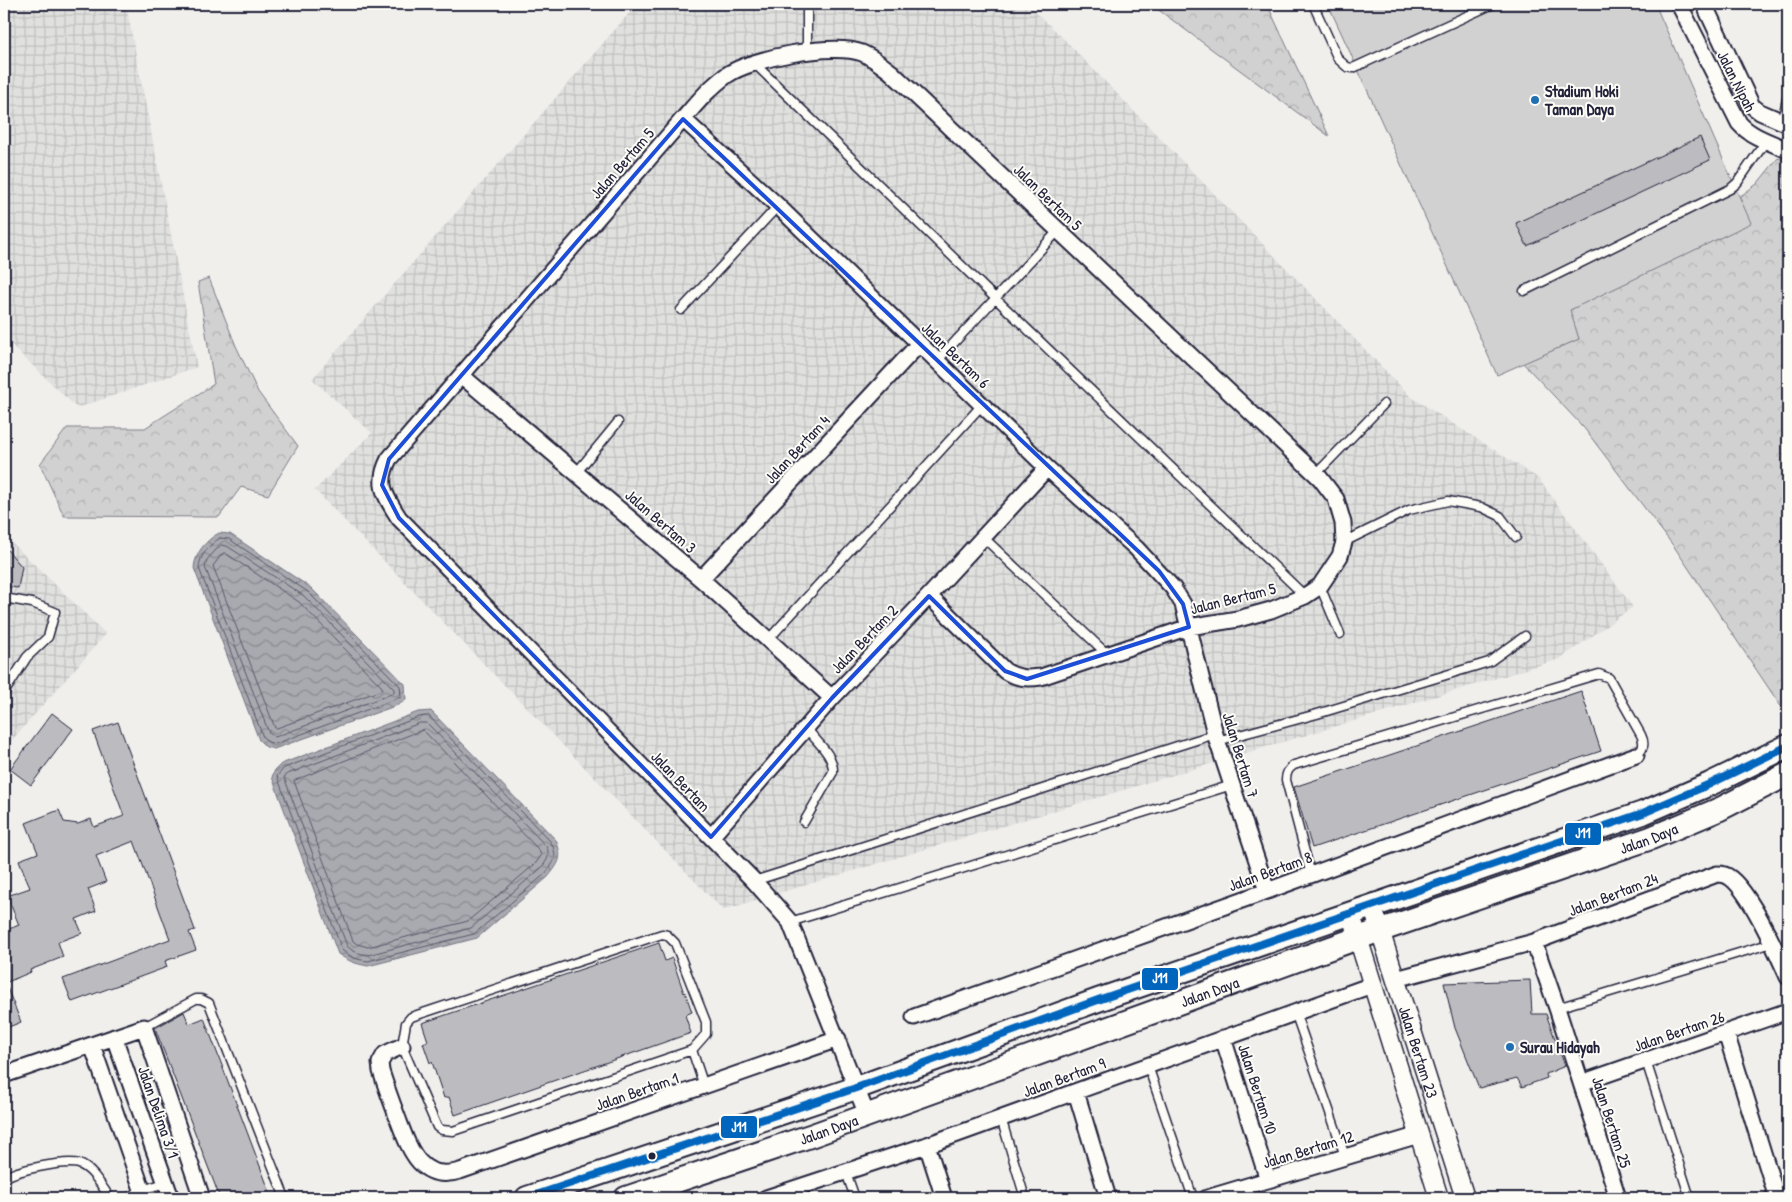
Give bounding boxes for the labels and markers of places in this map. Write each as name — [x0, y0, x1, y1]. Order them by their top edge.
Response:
place label: Stadium Hoki Taman Daya — [1544, 80, 1619, 121]
marker: Stadium Hoki Taman Daya — [1529, 94, 1541, 106]
place label: Surau Hidayah — [1520, 1036, 1600, 1059]
marker: Surau Hidayah — [1504, 1041, 1516, 1053]
unlabelled marker — [647, 1151, 657, 1161]

